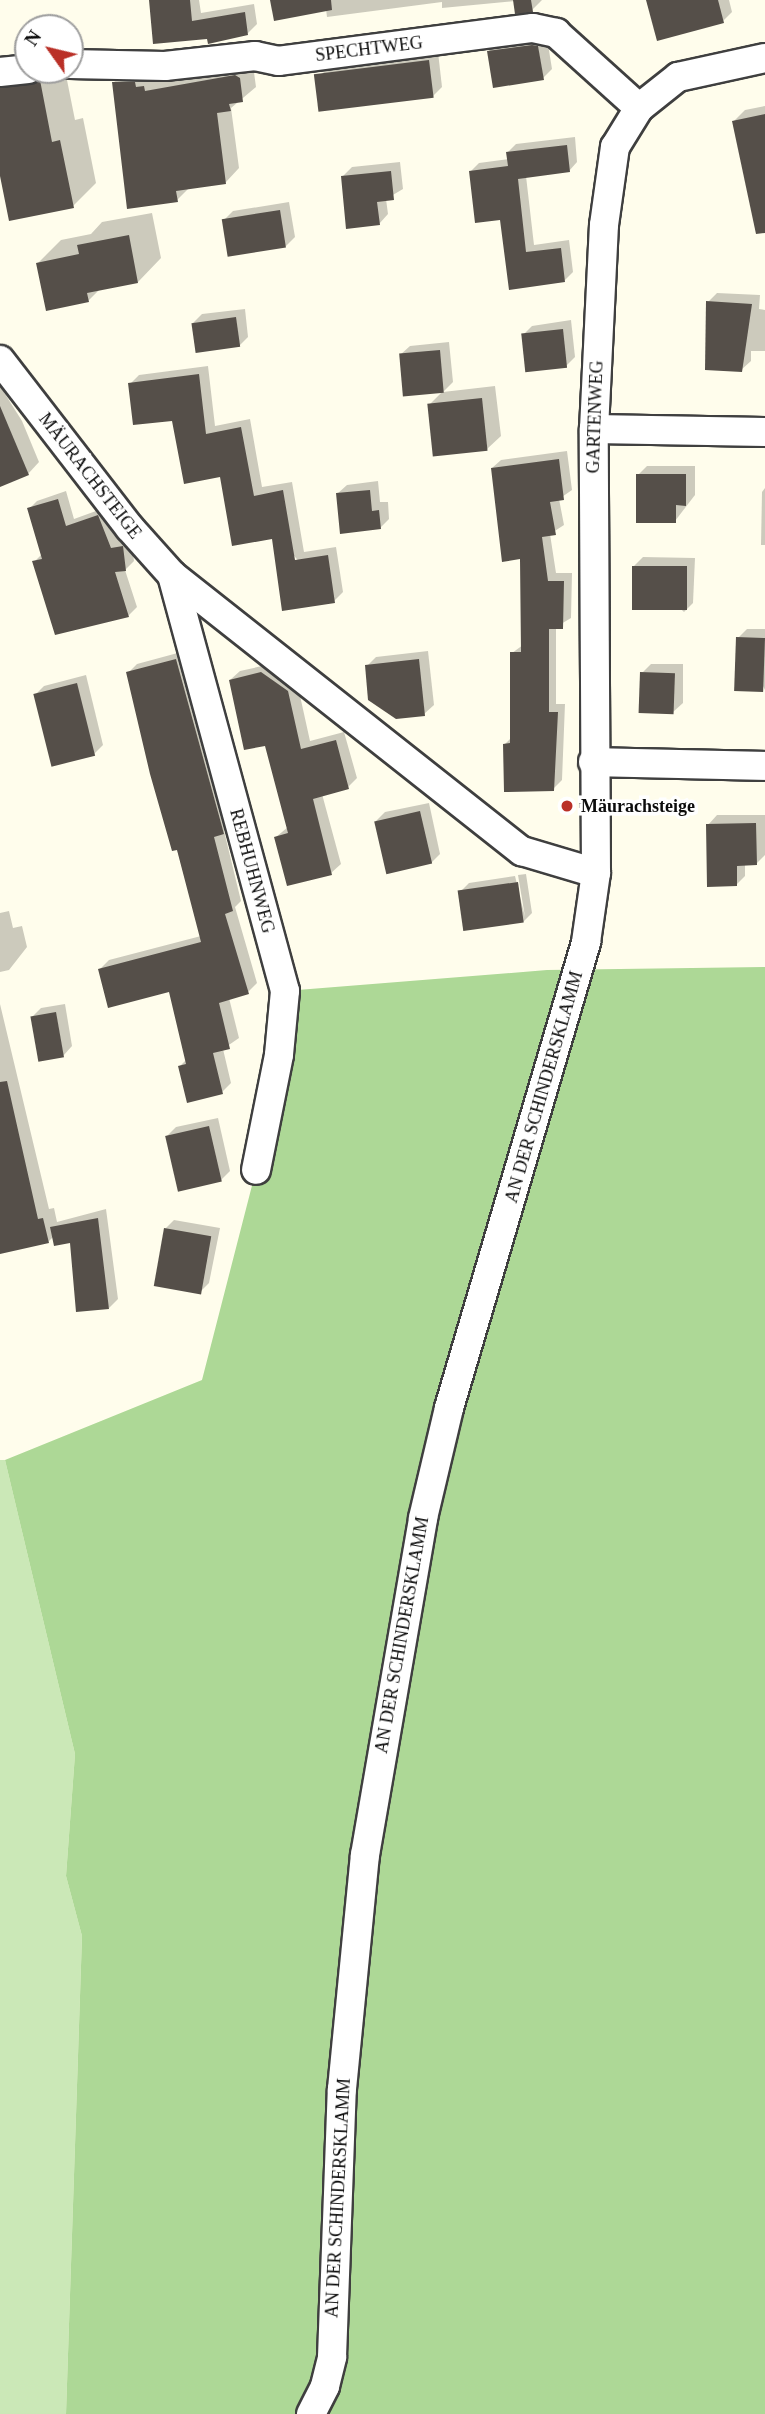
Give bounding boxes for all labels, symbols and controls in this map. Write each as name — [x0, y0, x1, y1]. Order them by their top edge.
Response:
north arrow — [14, 14, 84, 84]
text: N — [20, 27, 45, 50]
street label: SPECHTWEG — [314, 32, 424, 66]
street label: GARTENWEG — [582, 360, 608, 474]
street label: MÄURACHSTEIGE — [34, 409, 146, 543]
place label: Mäurachsteige — [581, 795, 695, 817]
marker: Mäurachsteige — [559, 798, 575, 814]
street label: REBHUHNWEG — [225, 806, 279, 936]
street label: AN DER SCHINDERSKLAMM — [501, 969, 587, 1205]
street label: AN DER SCHINDERSKLAMM — [371, 1515, 433, 1755]
street label: AN DER SCHINDERSKLAMM — [321, 2078, 355, 2318]

